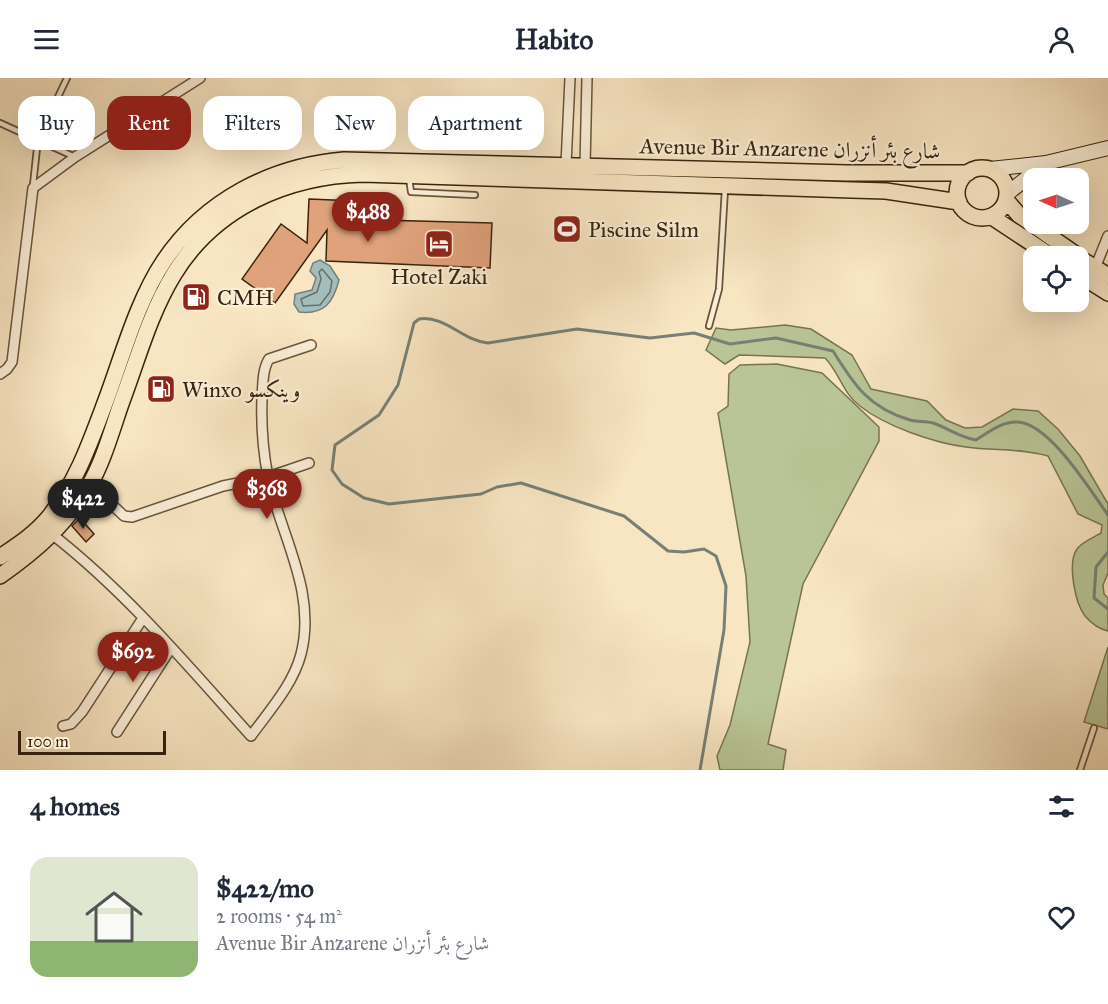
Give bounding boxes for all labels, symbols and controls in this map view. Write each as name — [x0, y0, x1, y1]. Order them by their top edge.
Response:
icon: menu — [30, 23, 63, 56]
text: Habito — [515, 23, 593, 56]
icon: person — [1045, 23, 1078, 56]
chip: Buy — [18, 96, 95, 150]
chip: Rent — [107, 96, 191, 150]
chip: Filters — [203, 96, 302, 150]
chip: New — [314, 96, 396, 150]
chip: Apartment — [408, 96, 544, 150]
street label: Avenue Bir Anzarene شارع بئر أنزران — [638, 130, 941, 170]
north arrow — [1023, 168, 1089, 234]
map controls — [1023, 168, 1089, 312]
pin: $488 — [332, 192, 404, 243]
text: $488 — [346, 199, 390, 223]
sports icon: Piscine Silm — [551, 213, 583, 245]
place label: Piscine Silm — [588, 216, 699, 243]
hotel icon: Hotel Zaki — [423, 228, 455, 260]
button: locate — [1023, 246, 1089, 312]
place label: Hotel Zaki — [391, 263, 487, 290]
fuel station icon: CMH — [180, 281, 212, 313]
place label: CMH — [217, 284, 274, 311]
fuel station icon: Winxo وينكسو — [145, 373, 177, 405]
place label: Winxo وينكسو — [182, 376, 300, 403]
pin: $368 — [231, 469, 303, 520]
text: $368 — [247, 476, 287, 500]
pin: $422 — [47, 479, 119, 530]
text: $422 — [62, 486, 104, 510]
pin: $692 — [97, 632, 169, 683]
text: $692 — [112, 639, 154, 663]
scale bar — [18, 728, 166, 756]
text: 100 m — [27, 732, 69, 751]
text: 4 homes — [30, 790, 120, 822]
icon: filters — [1045, 790, 1078, 823]
text: $422/mo — [216, 872, 314, 904]
icon: home — [78, 881, 150, 953]
icon: heart — [1045, 901, 1078, 934]
text: 2 rooms · 54 m² — [216, 904, 342, 928]
text: Avenue Bir Anzarene شارع بئر أنزران — [216, 931, 489, 955]

